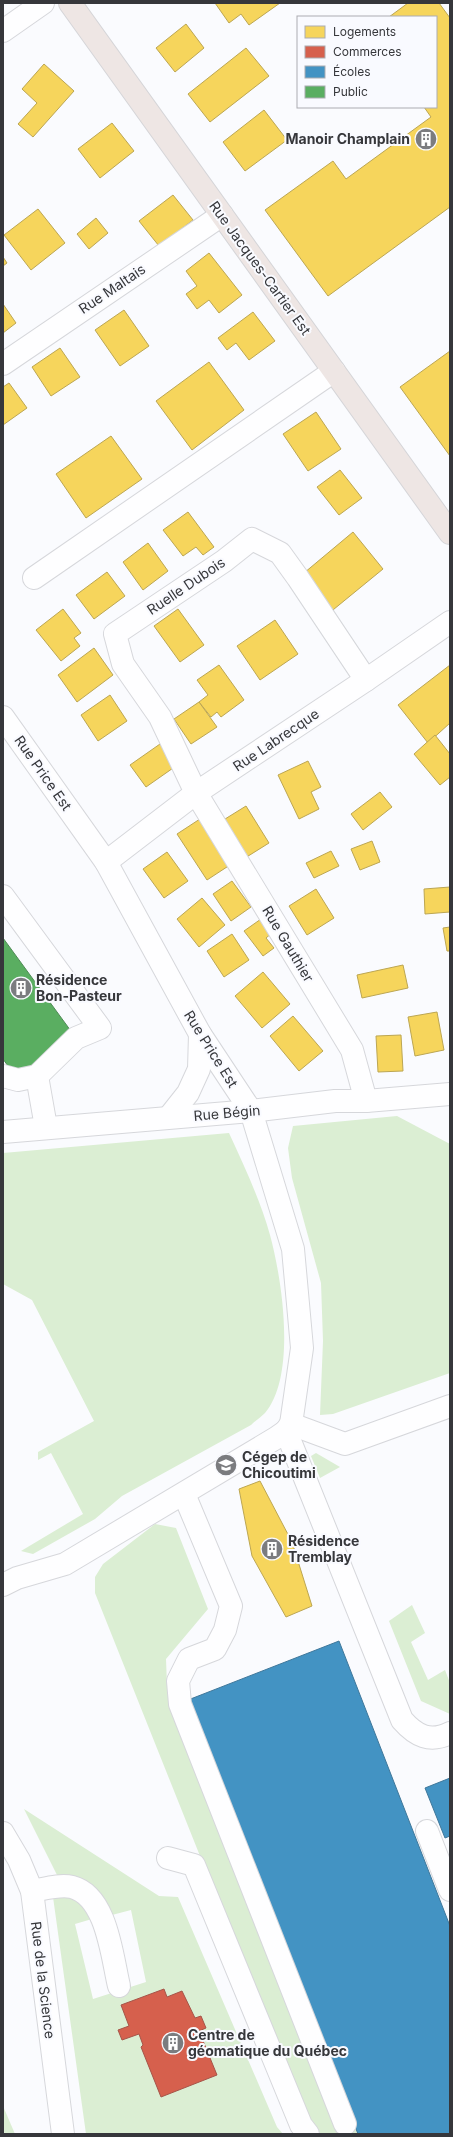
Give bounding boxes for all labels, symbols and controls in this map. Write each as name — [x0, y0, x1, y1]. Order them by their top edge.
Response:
legend — [297, 16, 437, 108]
text: Logements — [333, 24, 396, 39]
text: Commerces — [333, 44, 401, 59]
text: Écoles — [333, 64, 371, 79]
text: Public — [333, 84, 368, 99]
building icon: Manoir Champlain — [413, 126, 439, 152]
place label: Manoir Champlain — [285, 130, 410, 147]
street label: Rue Jacques-Cartier Est — [206, 197, 315, 338]
street label: Rue Maltais — [75, 260, 148, 317]
street label: Ruelle Dubois — [143, 553, 228, 618]
street label: Rue Labrecque — [230, 705, 322, 775]
street label: Rue Price Est — [11, 732, 76, 814]
street label: Rue Gauthier — [259, 903, 318, 985]
place label: Résidence Bon-Pasteur — [36, 971, 122, 1004]
building icon: Résidence Bon-Pasteur — [8, 975, 34, 1001]
street label: Rue Price Est — [181, 1007, 242, 1091]
street label: Rue Bégin — [193, 1101, 261, 1124]
place label: Cégep de Chicoutimi — [242, 1448, 316, 1481]
school or university icon: Cégep de Chicoutimi — [213, 1452, 239, 1478]
place label: Résidence Tremblay — [288, 1532, 359, 1565]
building icon: Résidence Tremblay — [259, 1536, 285, 1562]
street label: Rue de la Science — [28, 1920, 59, 2040]
place label: Centre de géomatique du Québec — [188, 2026, 347, 2059]
building icon: Centre de géomatique du Québec — [160, 2030, 186, 2056]

